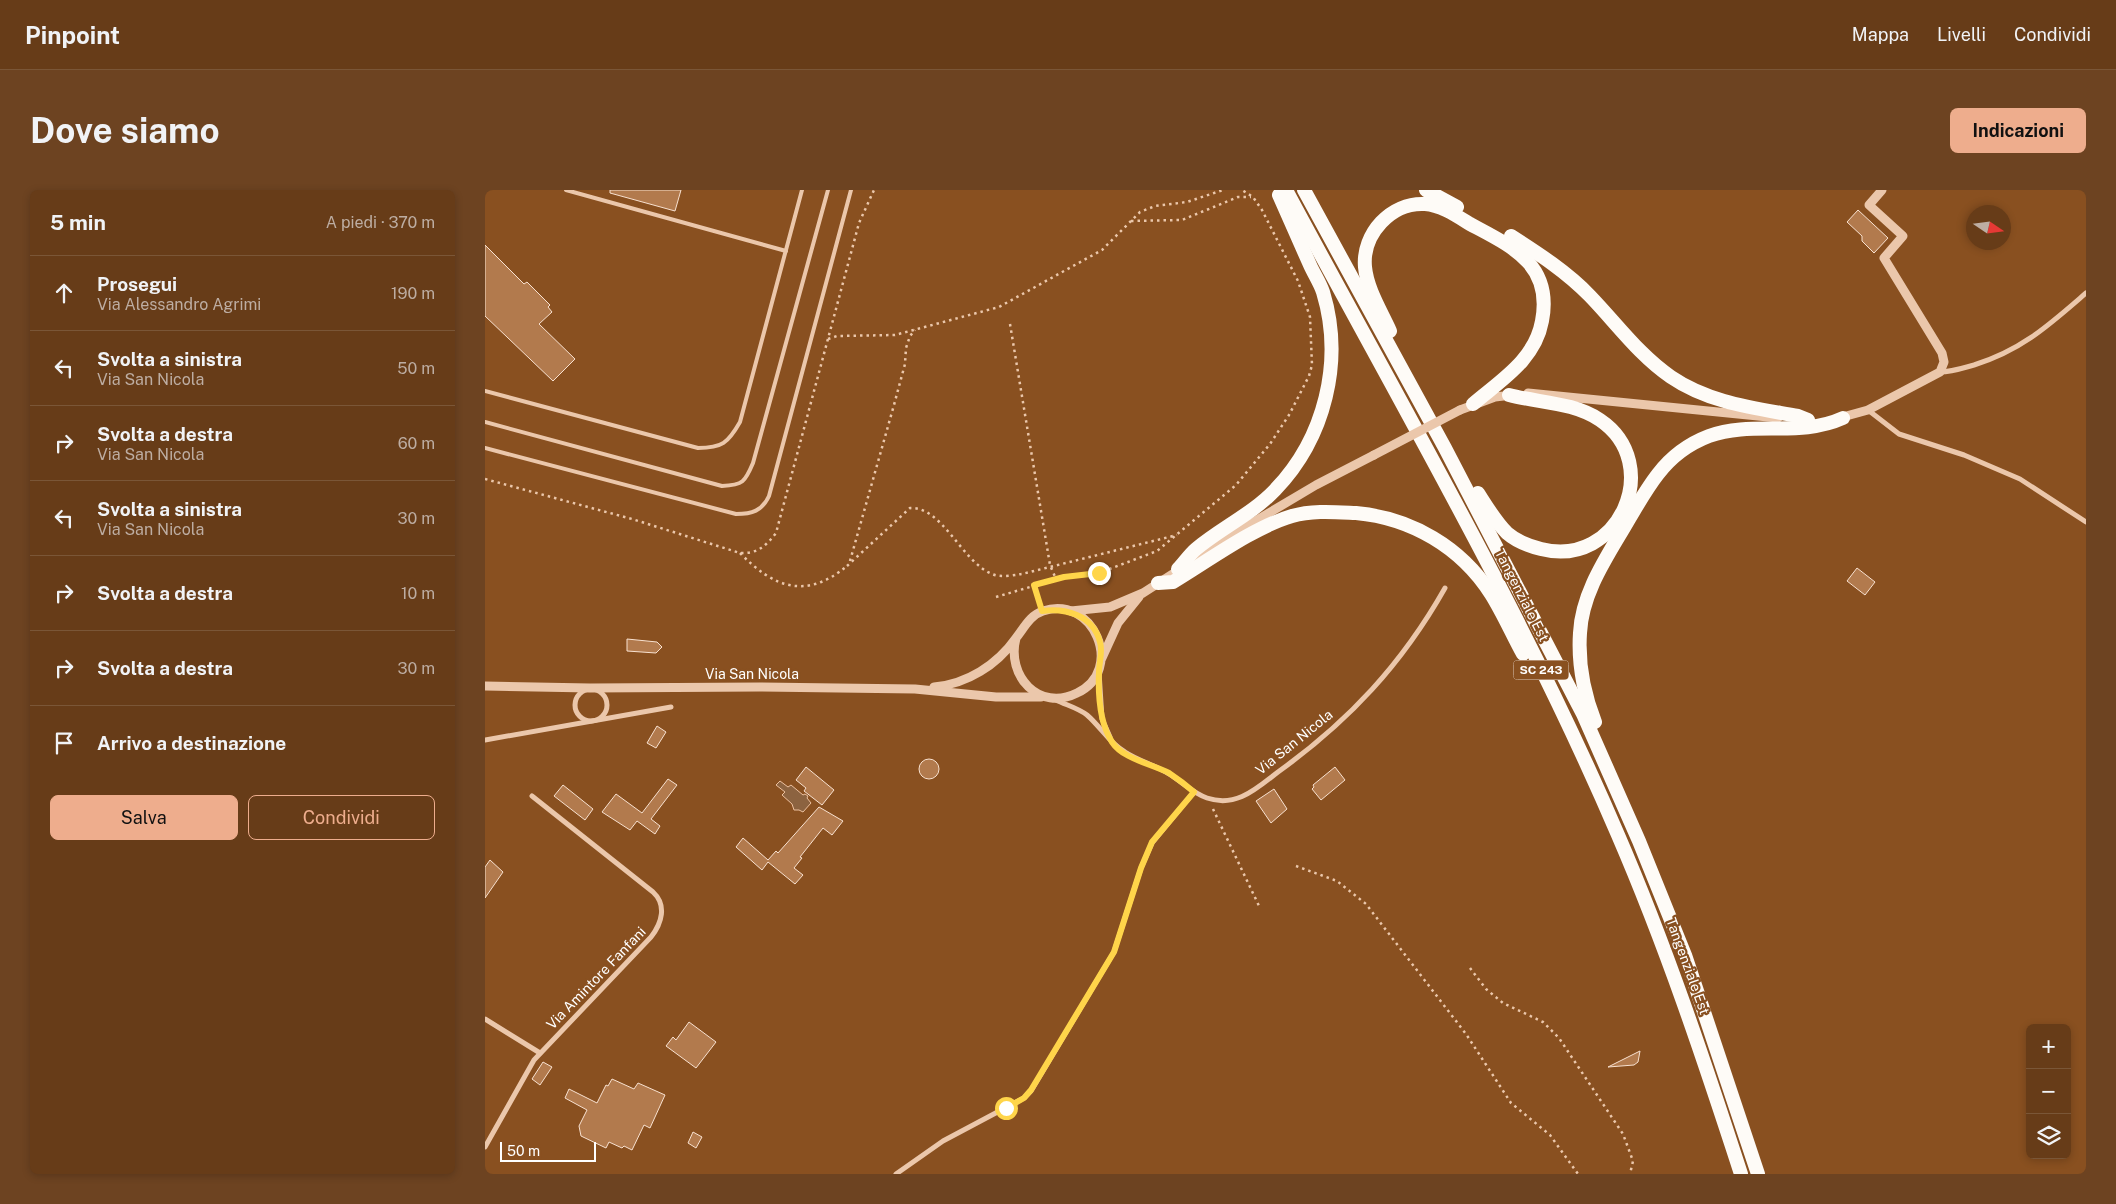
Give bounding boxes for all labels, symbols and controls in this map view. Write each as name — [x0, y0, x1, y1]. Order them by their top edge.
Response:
text: Pinpoint — [25, 21, 120, 49]
text: Mappa — [1852, 24, 1909, 45]
text: Livelli — [1937, 24, 1986, 45]
text: Condividi — [2014, 24, 2091, 45]
button: Indicazioni — [1950, 108, 2086, 153]
text: Dove siamo — [30, 110, 220, 151]
north arrow — [1966, 205, 2011, 250]
text: 5 min — [50, 210, 106, 235]
text: A piedi · 370 m — [326, 213, 435, 232]
text: Prosegui — [97, 273, 177, 295]
icon: ahead — [50, 279, 78, 307]
text: 190 m — [391, 284, 435, 303]
text: Via Alessandro Agrimi — [97, 295, 261, 314]
text: Svolta a sinistra — [97, 348, 242, 370]
icon: left — [50, 354, 78, 382]
text: 50 m — [397, 359, 435, 378]
text: Via San Nicola — [97, 370, 204, 389]
text: Svolta a destra — [97, 423, 233, 445]
icon: right — [50, 429, 78, 457]
text: 60 m — [398, 434, 435, 453]
text: Via San Nicola — [97, 445, 204, 464]
text: Svolta a sinistra — [97, 498, 242, 520]
icon: left — [50, 504, 78, 532]
text: 30 m — [398, 509, 435, 528]
text: Via San Nicola — [97, 520, 204, 539]
street label: Tangenziale Est — [1492, 546, 1552, 644]
route end — [1088, 562, 1111, 585]
icon: right — [50, 579, 78, 607]
text: Svolta a destra — [97, 582, 233, 604]
text: 10 m — [401, 584, 435, 603]
icon: right — [50, 654, 78, 682]
text: Svolta a destra — [97, 657, 233, 679]
text: 30 m — [398, 659, 435, 678]
road number: SC 243 — [1513, 660, 1569, 680]
street label: Via San Nicola — [705, 666, 799, 682]
street label: Via San Nicola — [1252, 706, 1336, 778]
icon: arrive — [50, 729, 78, 757]
text: Arrivo a destinazione — [97, 732, 286, 754]
button: Salva — [50, 795, 238, 840]
button: Condividi — [248, 795, 435, 840]
street label: Tangenziale Est — [1663, 915, 1713, 1017]
street label: Via Amintore Fanfani — [543, 924, 649, 1032]
map controls — [2026, 1024, 2071, 1159]
button: + — [2026, 1024, 2071, 1069]
button: − — [2026, 1069, 2071, 1114]
route start — [995, 1097, 1018, 1120]
button: layers — [2026, 1114, 2071, 1159]
scale bar — [500, 1139, 596, 1162]
text: 50 m — [507, 1143, 540, 1159]

